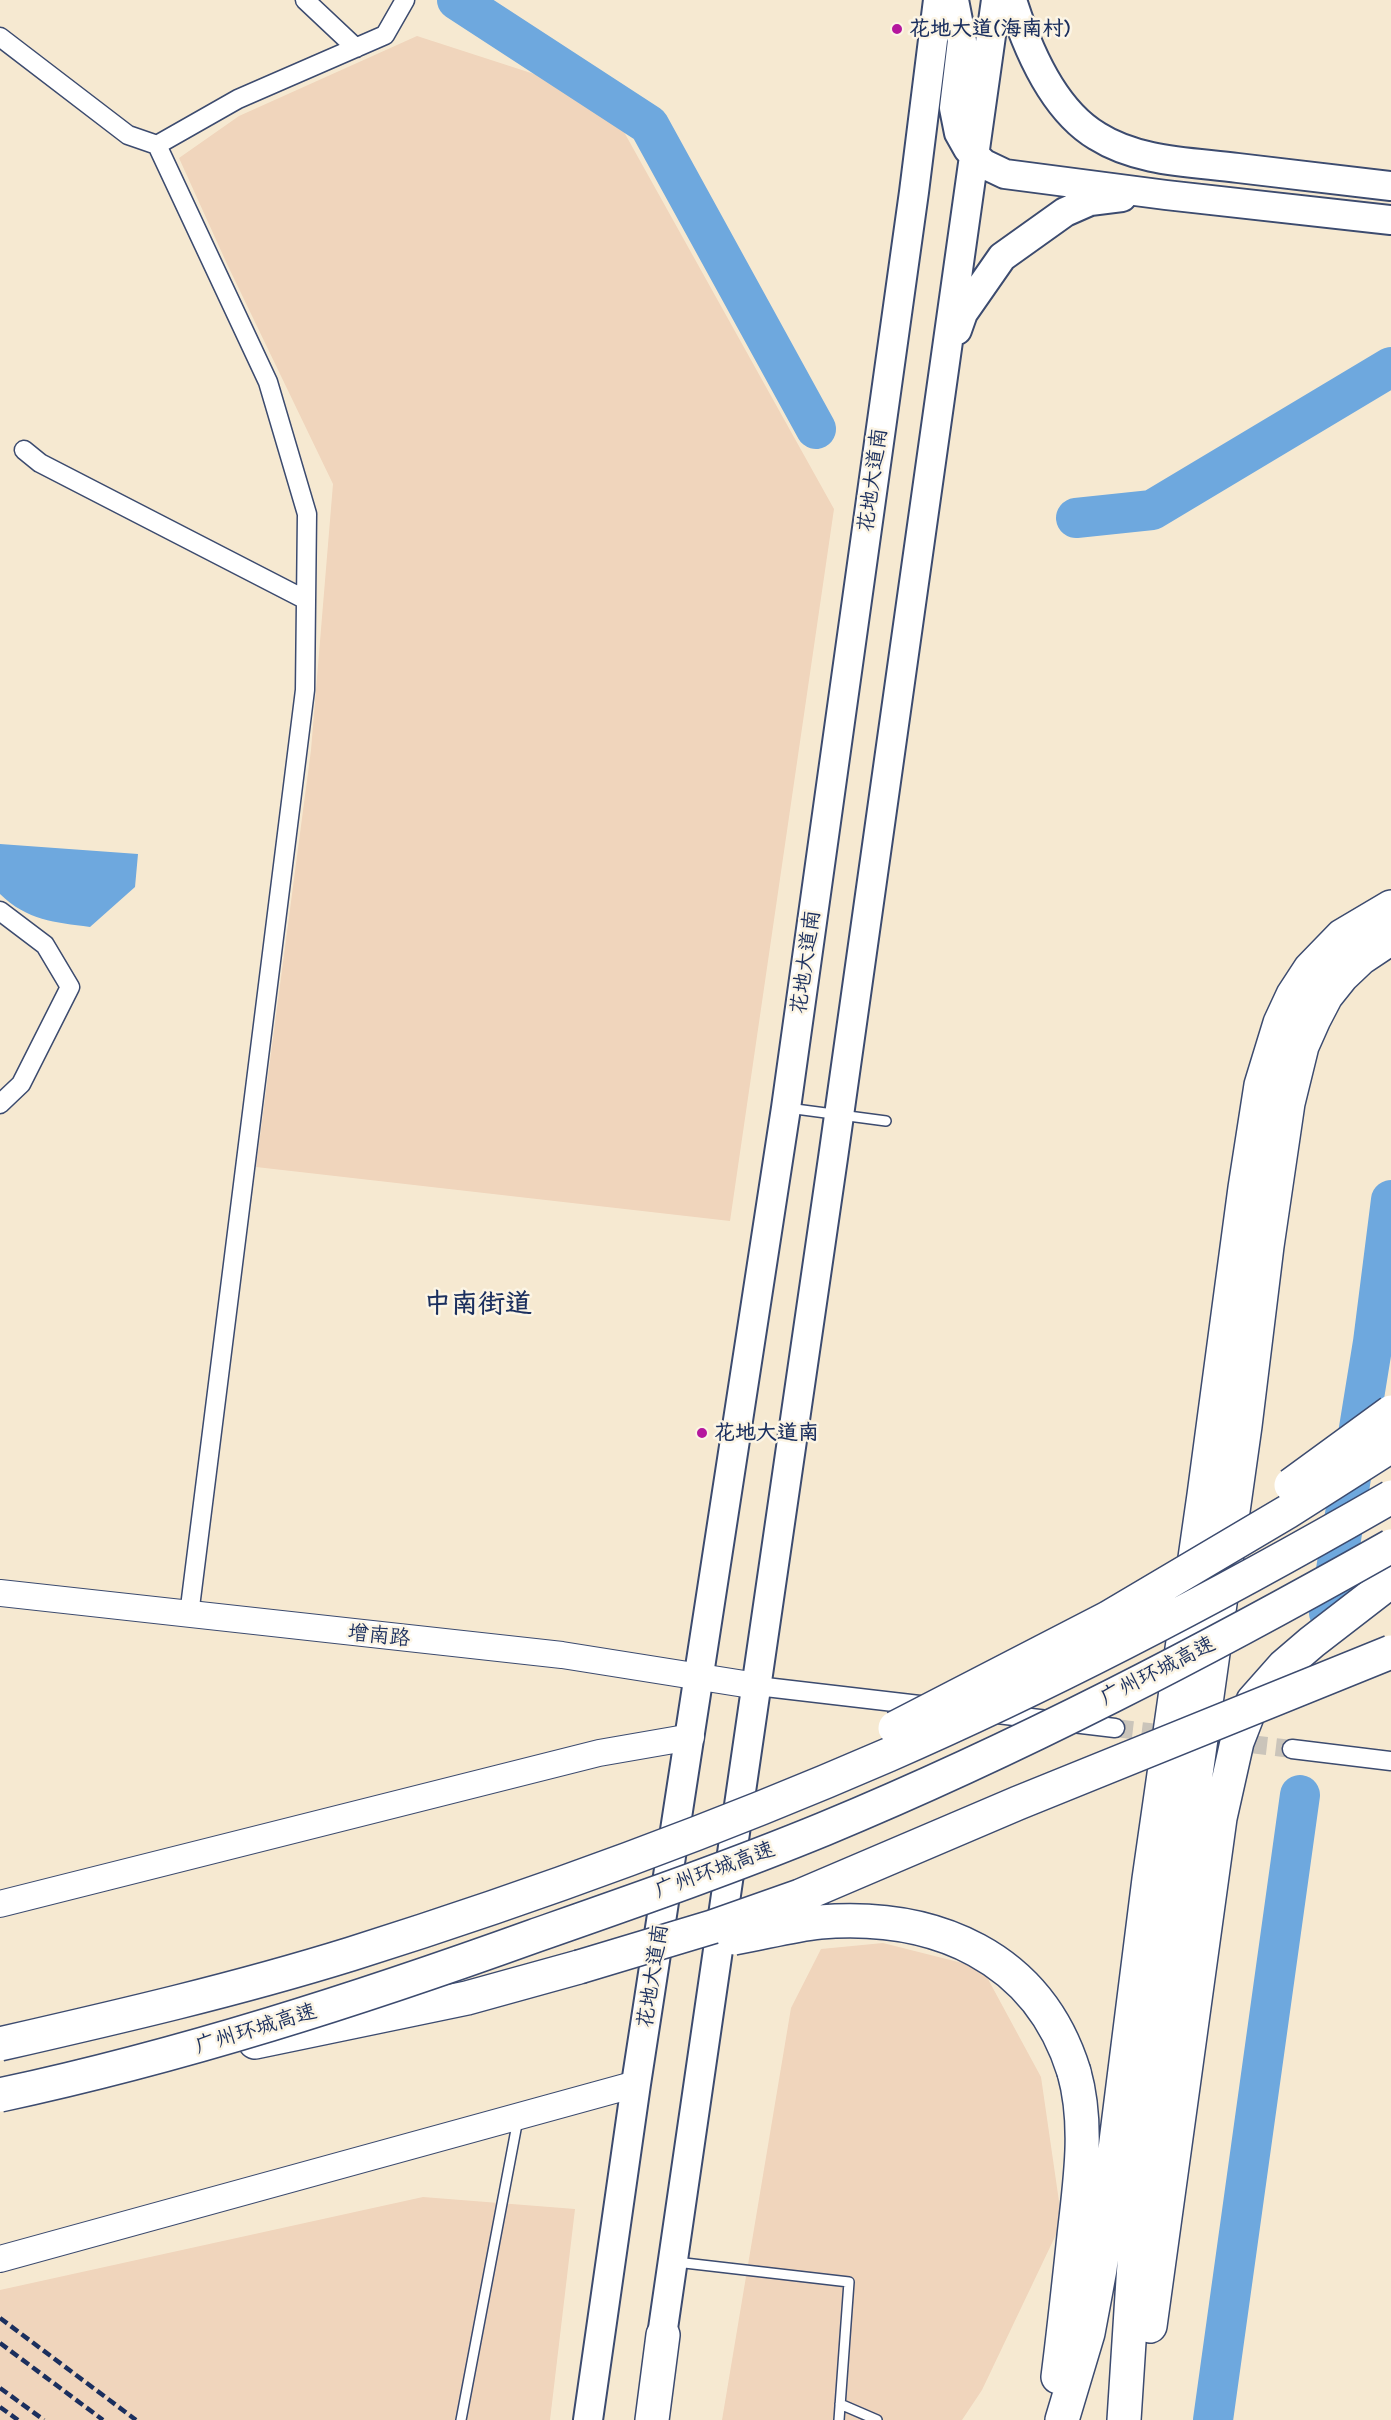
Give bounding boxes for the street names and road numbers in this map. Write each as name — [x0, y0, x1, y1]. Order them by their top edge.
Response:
street label: 花地大道南 — [853, 426, 893, 534]
street label: 花地大道南 — [786, 908, 826, 1016]
street label: 增南路 — [346, 1620, 412, 1652]
street label: 广州环城高速 — [1096, 1631, 1220, 1711]
street label: 广州环城高速 — [651, 1837, 779, 1903]
street label: 花地大道南 — [632, 1922, 674, 2030]
street label: 广州环城高速 — [192, 1999, 320, 2059]

